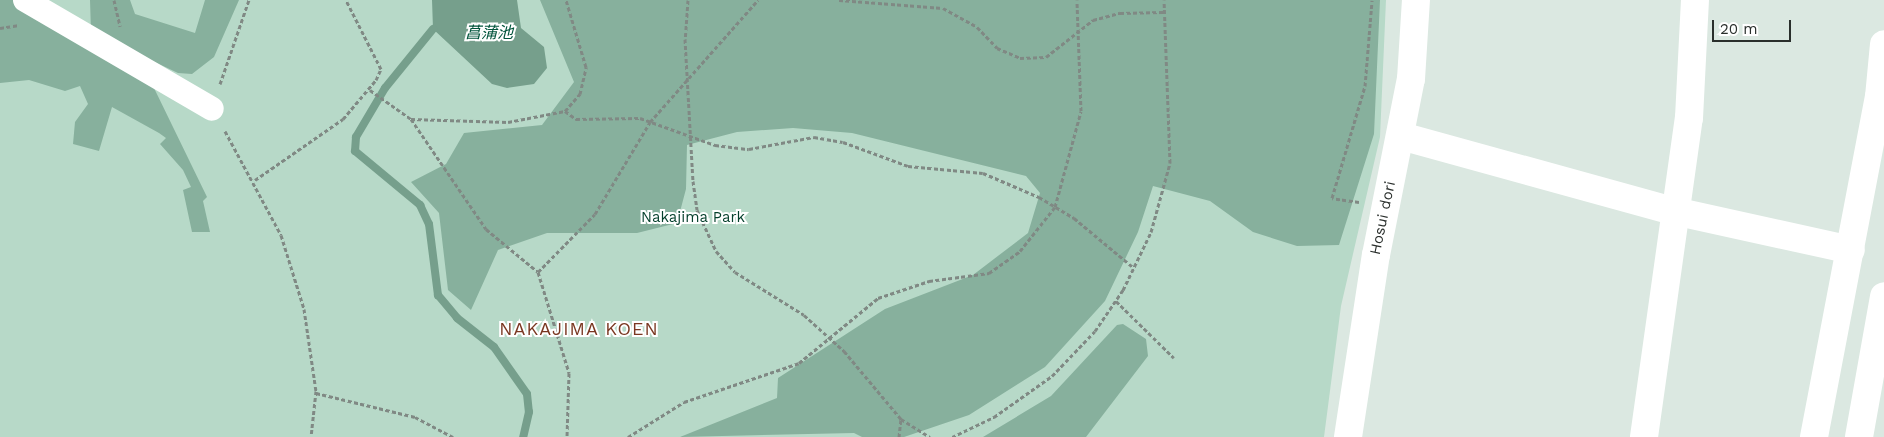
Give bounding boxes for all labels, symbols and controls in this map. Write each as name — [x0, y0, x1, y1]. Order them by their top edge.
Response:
scale bar — [1714, 10, 1793, 42]
text: 20 m — [1720, 20, 1758, 38]
water label: 菖蒲池 — [465, 23, 513, 43]
street label: Hosui dori — [1366, 180, 1400, 256]
park label: Nakajima Park — [641, 209, 745, 227]
district label: NAKAJIMA KOEN — [497, 318, 661, 340]

